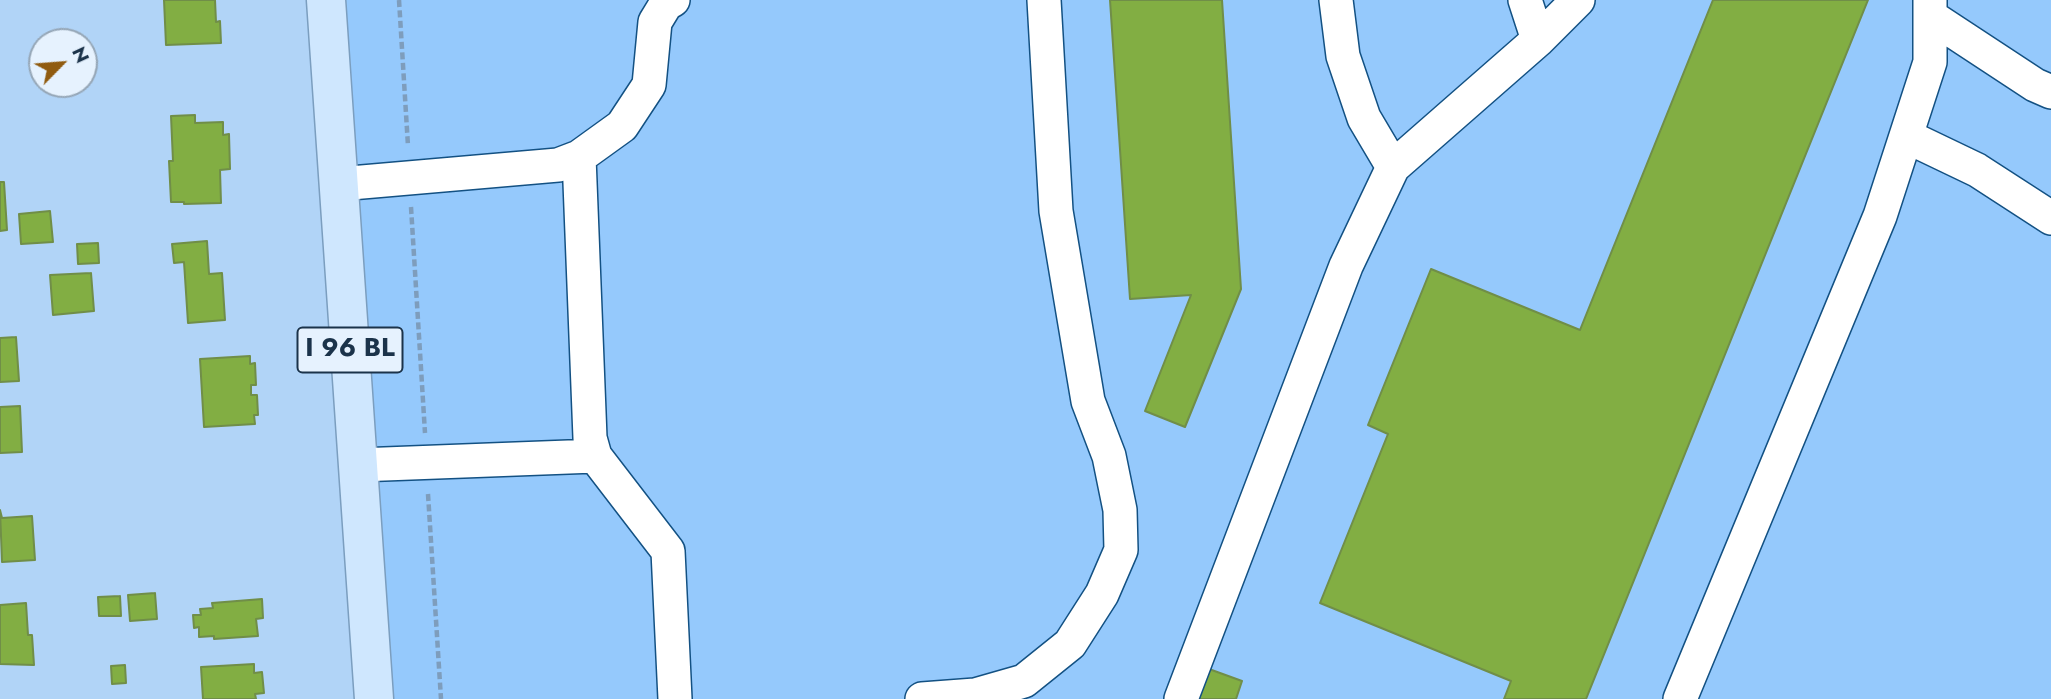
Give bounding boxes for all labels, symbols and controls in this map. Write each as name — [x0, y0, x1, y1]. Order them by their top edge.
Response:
north arrow — [28, 28, 98, 98]
text: N — [65, 42, 96, 67]
road number: I 96 BL — [298, 328, 402, 372]

